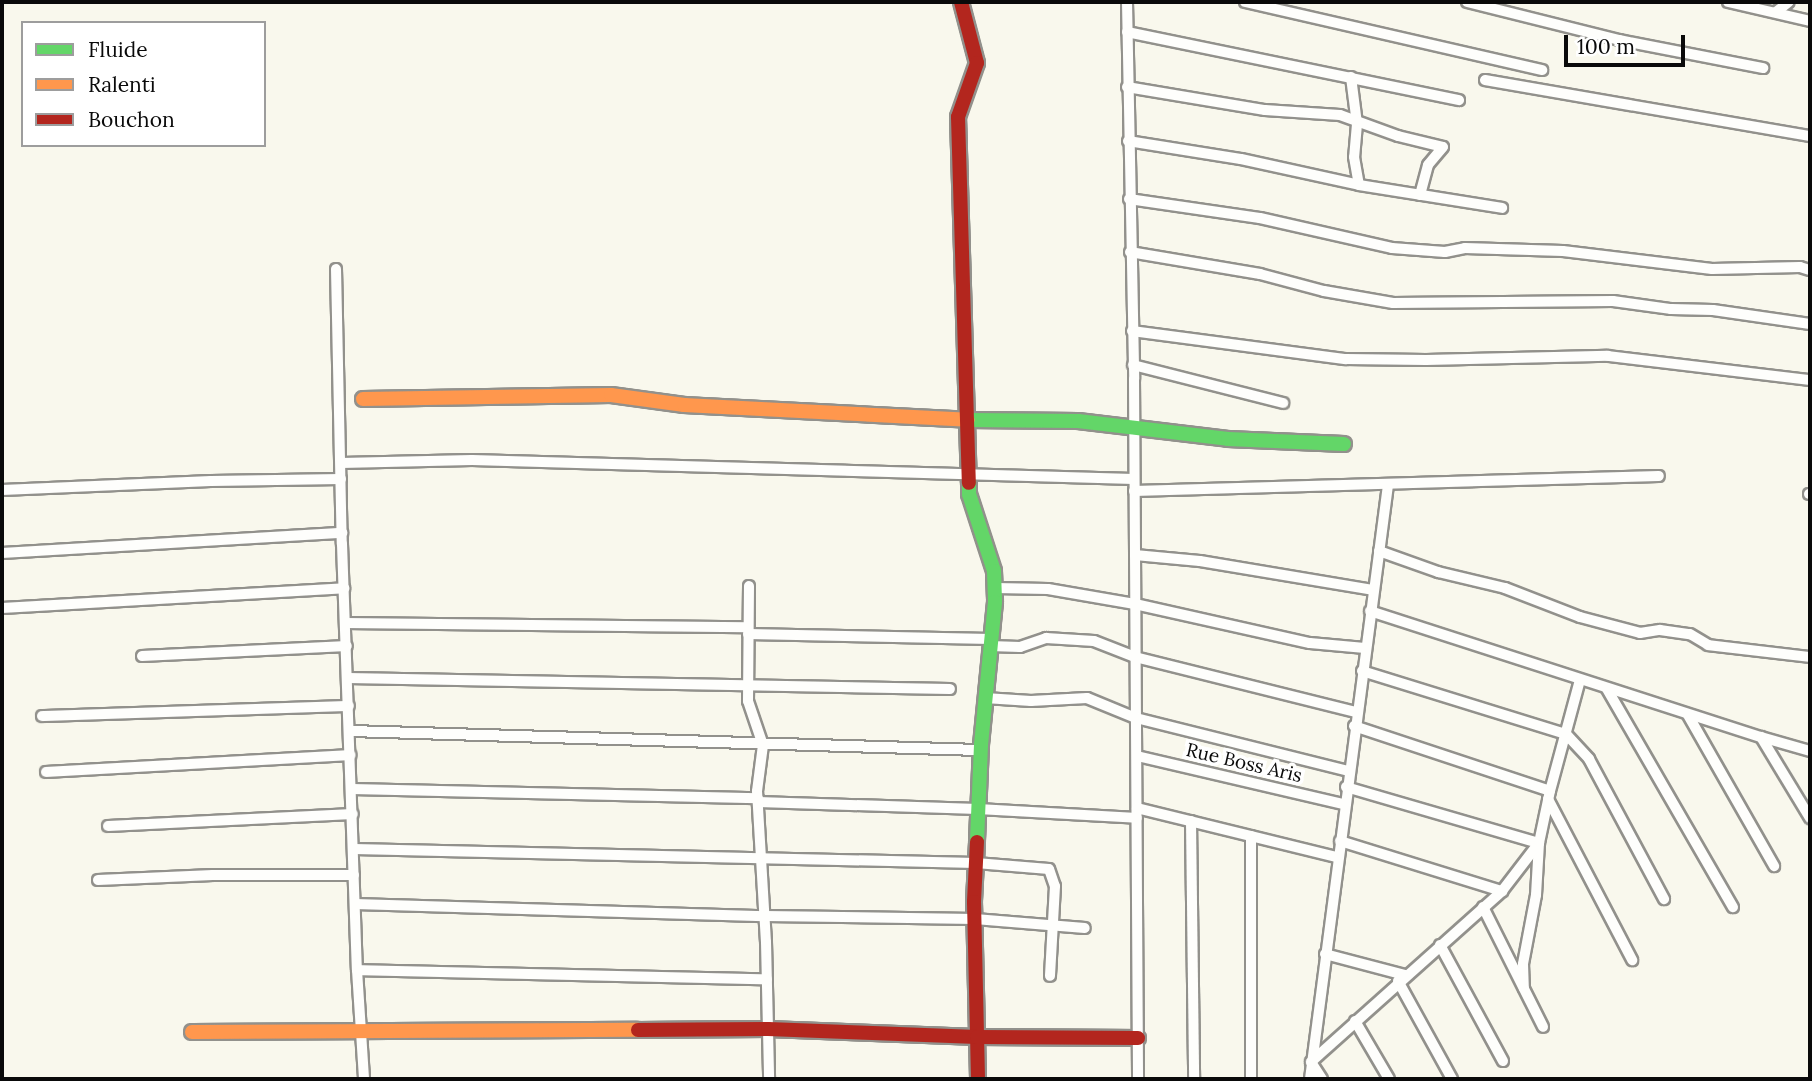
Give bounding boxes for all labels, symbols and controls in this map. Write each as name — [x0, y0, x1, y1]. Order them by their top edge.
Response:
legend — [21, 21, 266, 147]
scale bar — [1567, 21, 1688, 65]
text: 100 m — [1577, 33, 1635, 60]
text: Fluide — [88, 36, 148, 63]
text: Ralenti — [88, 71, 156, 98]
text: Bouchon — [88, 106, 175, 133]
street label: Rue Boss Aris — [1184, 739, 1304, 787]

